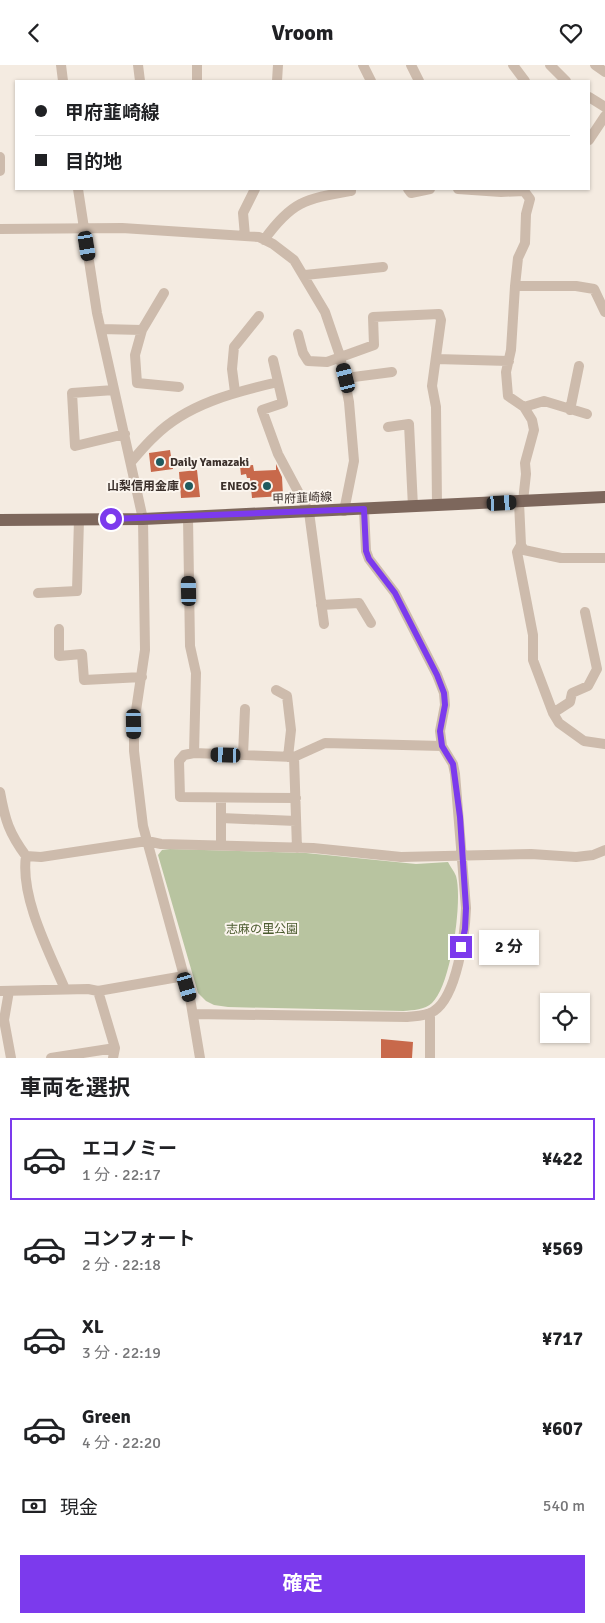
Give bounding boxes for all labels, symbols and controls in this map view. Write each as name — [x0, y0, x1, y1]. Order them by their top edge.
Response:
icon: back — [20, 19, 48, 47]
text: Vroom — [272, 19, 334, 46]
icon: heart — [557, 19, 585, 47]
text: 甲府韮崎線 — [65, 101, 160, 125]
text: 目的地 — [65, 150, 122, 174]
car — [77, 230, 96, 262]
car — [335, 362, 356, 394]
place label: Daily Yamazaki — [170, 455, 249, 470]
marker: Daily Yamazaki — [154, 456, 166, 468]
place label: 山梨信用金庫 — [107, 479, 179, 494]
place label: ENEOS — [220, 479, 257, 494]
marker: 山梨信用金庫 — [183, 480, 195, 492]
marker: ENEOS — [261, 480, 273, 492]
street label: 甲府韮崎線 — [272, 490, 332, 507]
car — [486, 495, 517, 511]
route start — [100, 508, 122, 530]
car — [181, 576, 196, 606]
car — [126, 709, 141, 739]
car — [210, 747, 241, 763]
park label: 志麻の里公園 — [226, 922, 298, 937]
callout: 2 分 — [478, 929, 538, 965]
route end — [450, 936, 472, 958]
text: 2 分 — [495, 937, 523, 957]
car — [175, 971, 198, 1003]
map controls — [540, 993, 590, 1043]
button: locate — [540, 993, 590, 1043]
text: 車両を選択 — [20, 1074, 130, 1101]
icon: car — [22, 1137, 67, 1182]
text: エコノミー — [82, 1137, 177, 1161]
text: ¥422 — [542, 1147, 583, 1171]
text: 1 分 · 22:17 — [82, 1165, 161, 1185]
icon: car — [22, 1227, 67, 1272]
text: コンフォート — [82, 1227, 195, 1251]
text: ¥569 — [542, 1237, 583, 1261]
text: 2 分 · 22:18 — [82, 1255, 161, 1275]
text: XL — [82, 1315, 104, 1339]
icon: car — [22, 1317, 67, 1362]
text: ¥717 — [542, 1327, 583, 1351]
text: 3 分 · 22:19 — [82, 1343, 161, 1363]
text: Green — [82, 1405, 131, 1429]
icon: car — [22, 1407, 67, 1452]
text: ¥607 — [542, 1417, 583, 1441]
text: 4 分 · 22:20 — [82, 1433, 161, 1453]
icon: cash — [20, 1492, 48, 1520]
text: 現金 — [60, 1496, 98, 1520]
text: 540 m — [543, 1496, 585, 1516]
button: 確定 — [20, 1555, 585, 1613]

